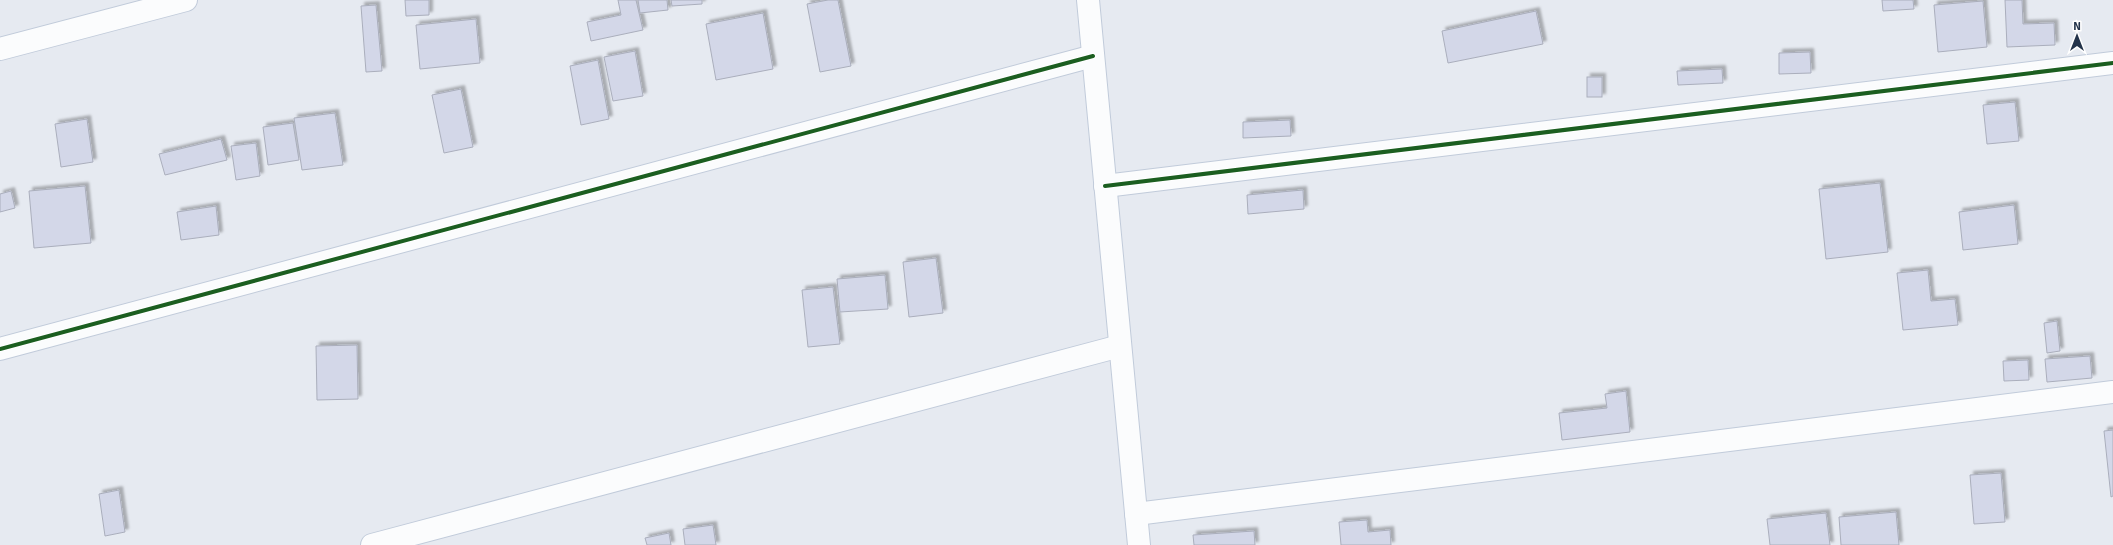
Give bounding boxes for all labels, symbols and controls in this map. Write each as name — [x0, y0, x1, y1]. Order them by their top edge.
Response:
north arrow — [2057, 16, 2097, 56]
text: N — [2073, 20, 2081, 33]

